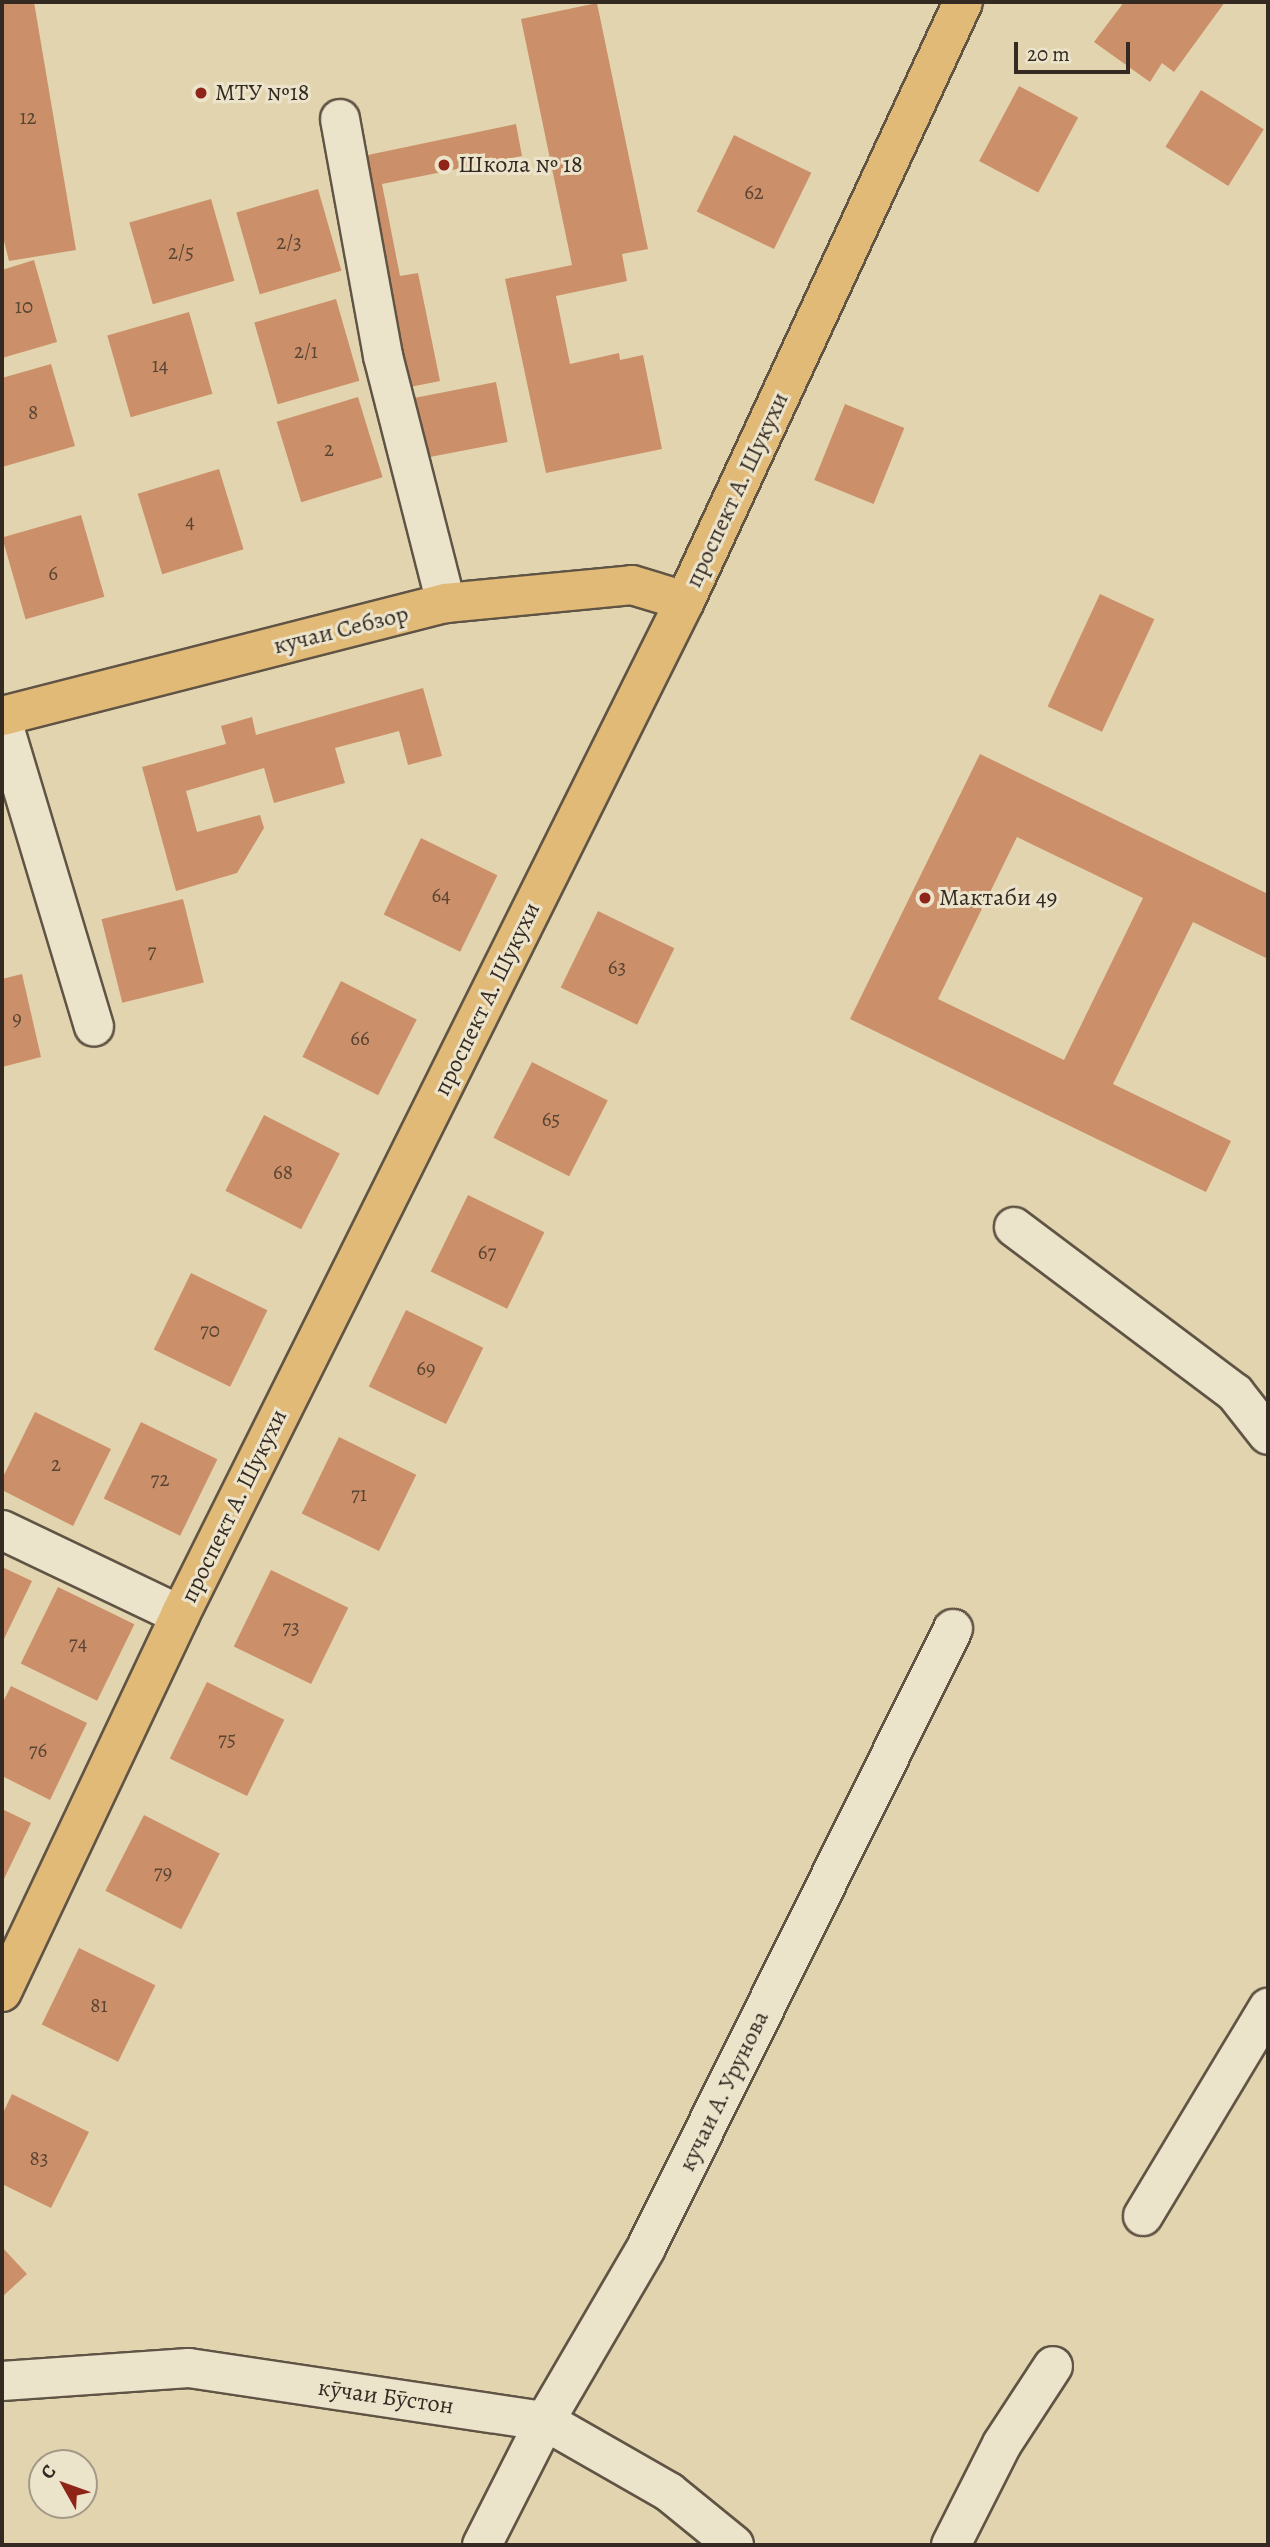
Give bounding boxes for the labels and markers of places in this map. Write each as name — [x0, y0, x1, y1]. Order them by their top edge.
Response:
place label: МТУ №18 — [215, 79, 310, 107]
marker: МТУ №18 — [193, 85, 209, 101]
place label: Школа № 18 — [458, 151, 583, 179]
marker: Школа № 18 — [436, 157, 452, 173]
place label: Мактаби 49 — [939, 884, 1058, 912]
marker: Мактаби 49 — [917, 890, 933, 906]

